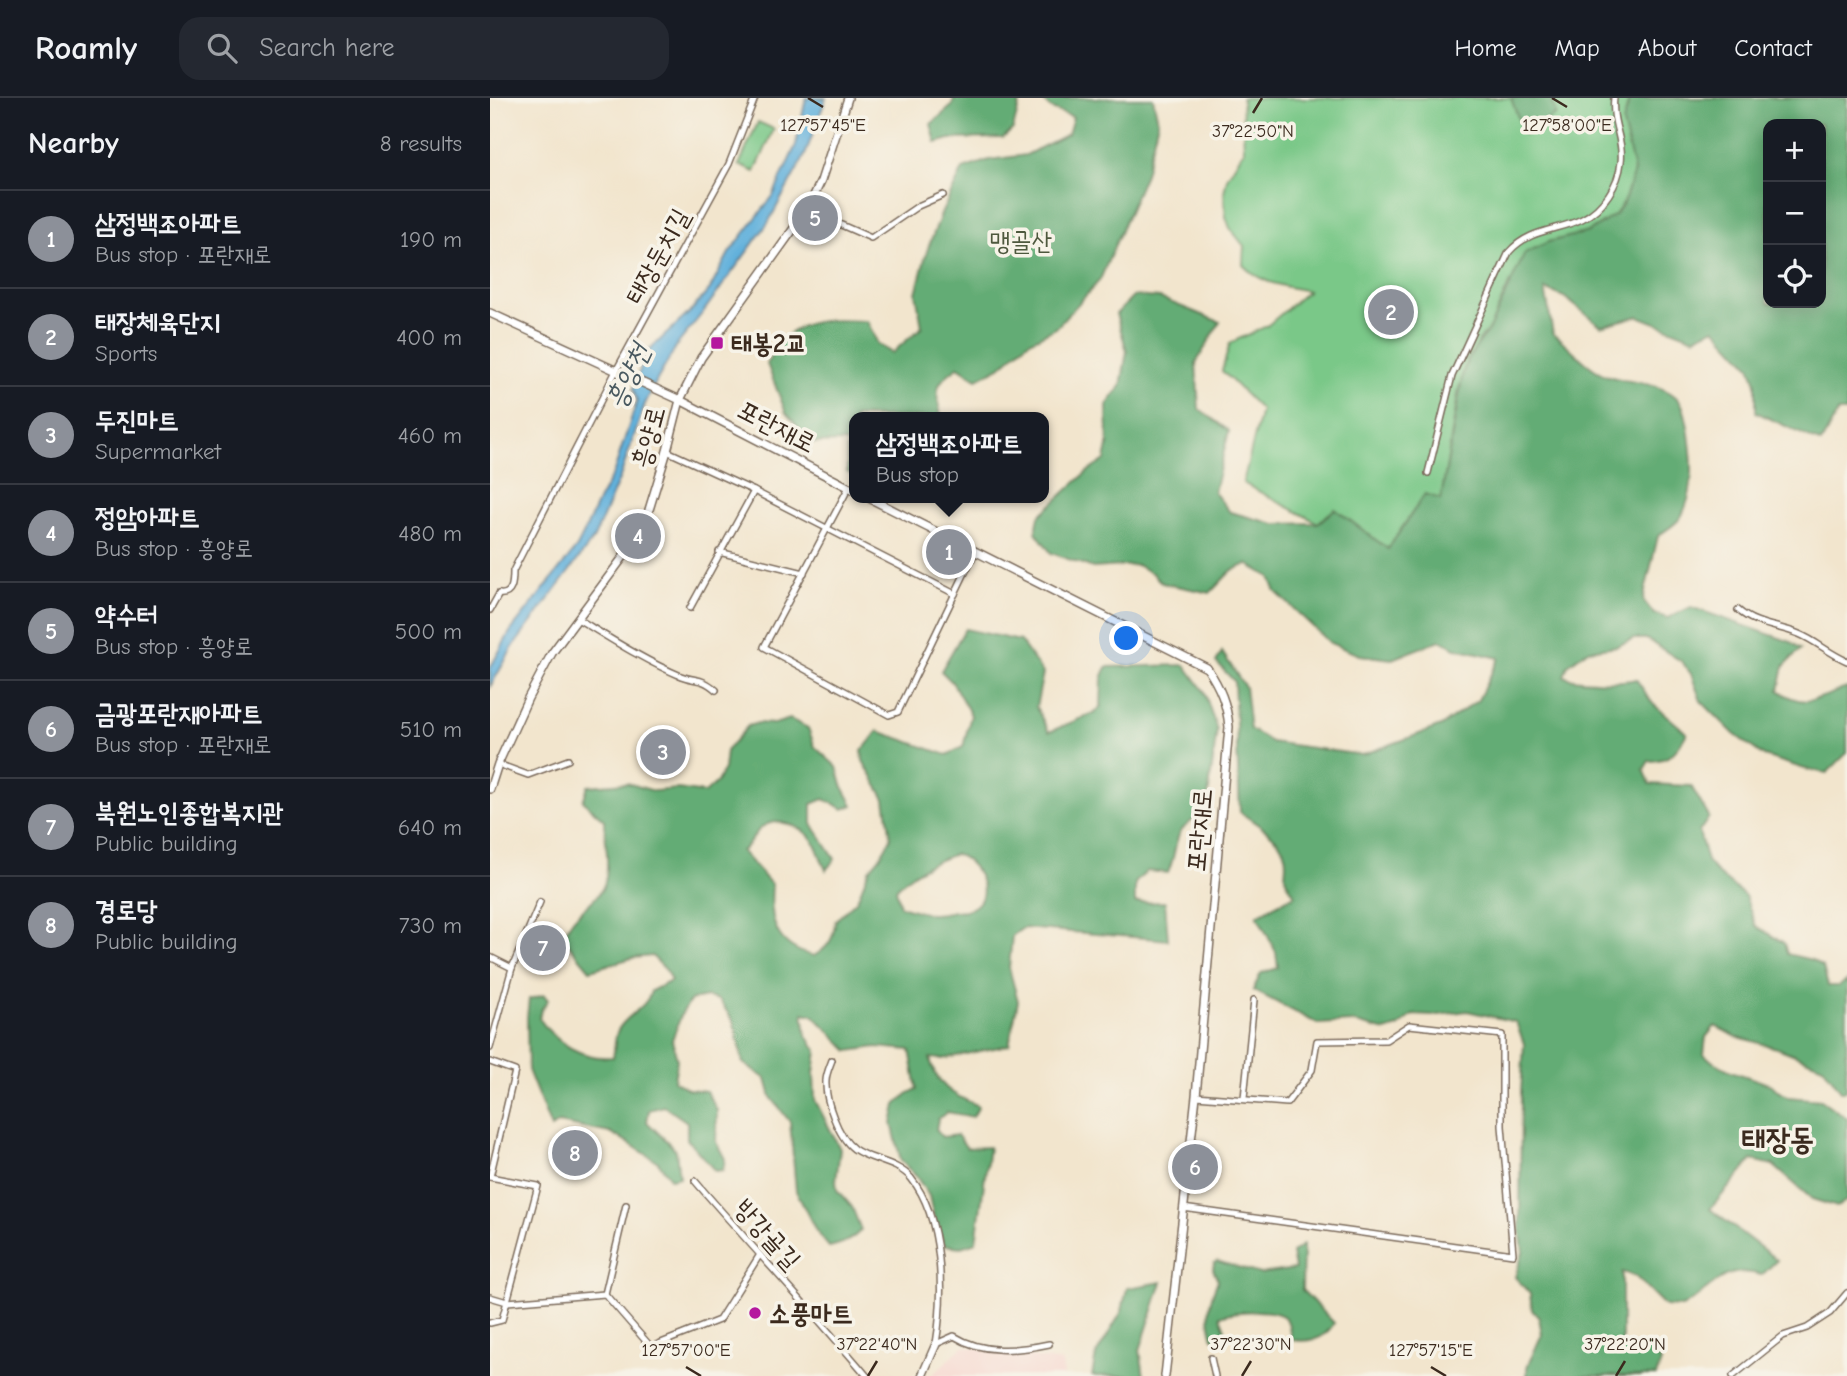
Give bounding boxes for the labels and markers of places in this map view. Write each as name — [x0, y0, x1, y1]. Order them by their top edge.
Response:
pin: 5 — [792, 192, 838, 244]
pin: 2 — [1368, 286, 1414, 338]
place label: 태봉2교 — [731, 329, 807, 359]
marker: 태봉2교 — [709, 335, 725, 351]
pin: 4 — [615, 510, 661, 562]
pin: 1 — [926, 526, 972, 578]
pin: 3 — [640, 726, 686, 778]
pin: 7 — [520, 922, 566, 974]
pin: 8 — [552, 1127, 598, 1179]
pin: 6 — [1172, 1141, 1218, 1193]
place label: 소풍마트 — [769, 1299, 853, 1329]
marker: 소풍마트 — [747, 1305, 763, 1321]

